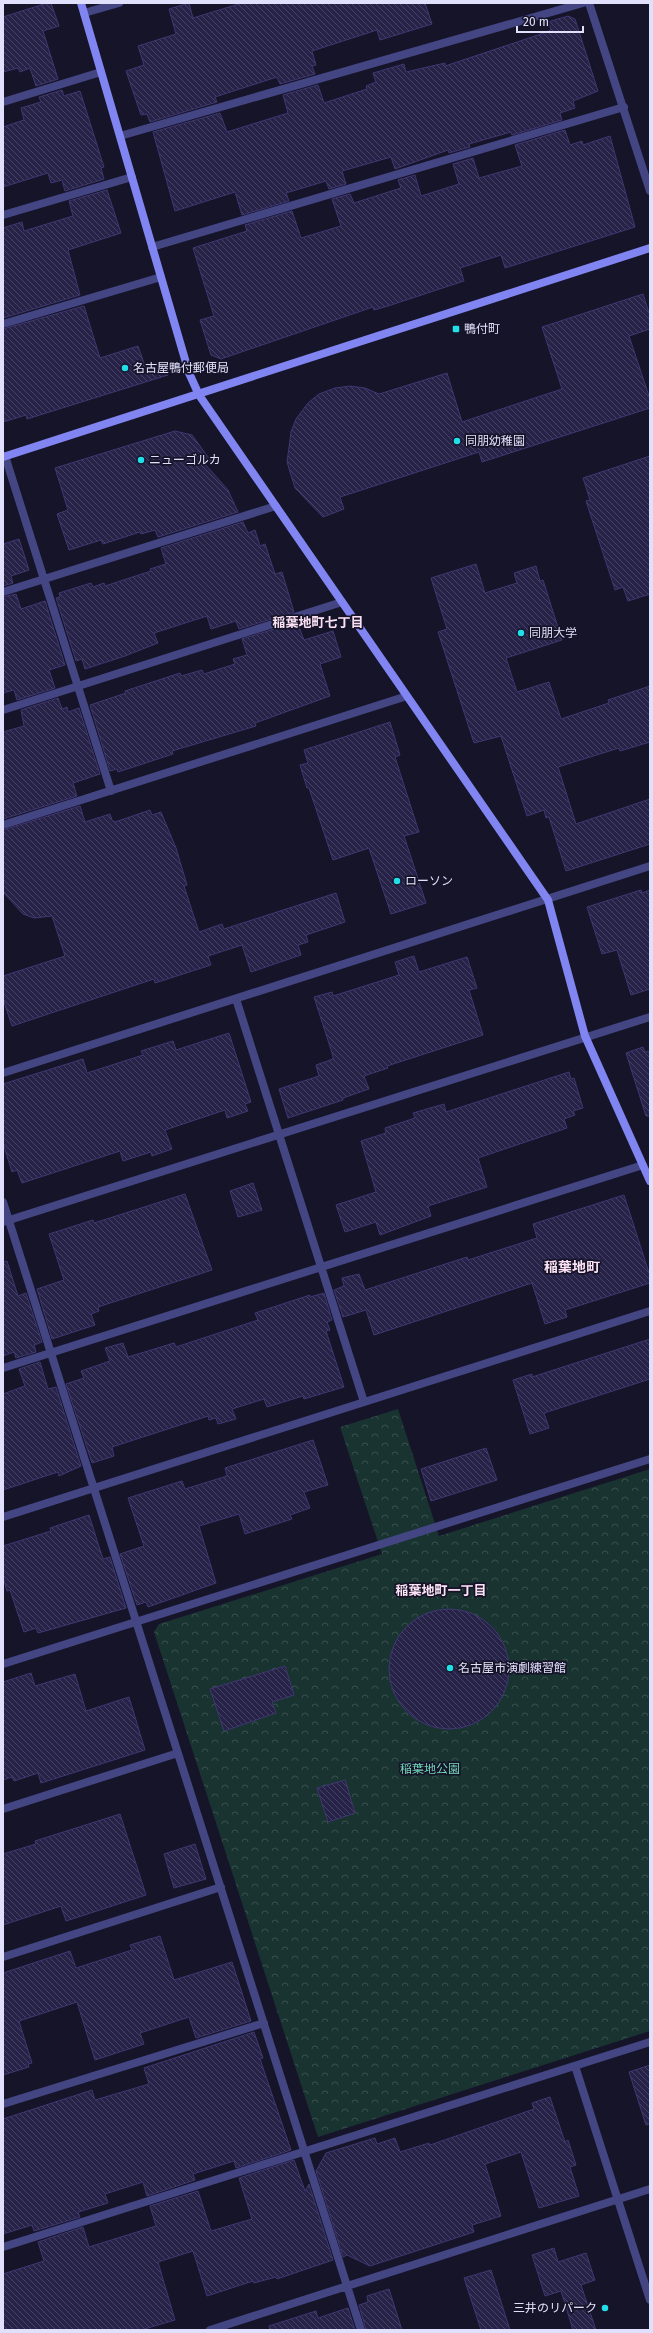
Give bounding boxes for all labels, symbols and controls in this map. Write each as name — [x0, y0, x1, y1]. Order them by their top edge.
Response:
scale bar — [517, 8, 583, 34]
text: 20 m — [523, 15, 549, 29]
place label: 鴨付町 — [464, 322, 500, 336]
marker: 鴨付町 — [451, 324, 461, 334]
place label: 名古屋鴨付郵便局 — [133, 361, 229, 375]
marker: 名古屋鴨付郵便局 — [120, 363, 130, 373]
place label: 同朋幼稚園 — [465, 434, 525, 448]
marker: 同朋幼稚園 — [452, 436, 462, 446]
place label: ニューゴルカ — [149, 453, 221, 467]
marker: ニューゴルカ — [136, 455, 146, 465]
district label: 稲葉地町七丁目 — [272, 615, 364, 630]
place label: 同朋大学 — [529, 626, 577, 640]
marker: 同朋大学 — [516, 628, 526, 638]
place label: ローソン — [405, 874, 453, 888]
marker: ローソン — [392, 876, 402, 886]
district label: 稲葉地町 — [544, 1259, 600, 1276]
district label: 稲葉地町一丁目 — [395, 1583, 487, 1598]
place label: 名古屋市演劇練習館 — [458, 1661, 566, 1675]
marker: 名古屋市演劇練習館 — [445, 1663, 455, 1673]
park label: 稲葉地公園 — [400, 1762, 460, 1776]
place label: 三井のリパーク — [513, 2301, 597, 2315]
marker: 三井のリパーク — [600, 2303, 610, 2313]

